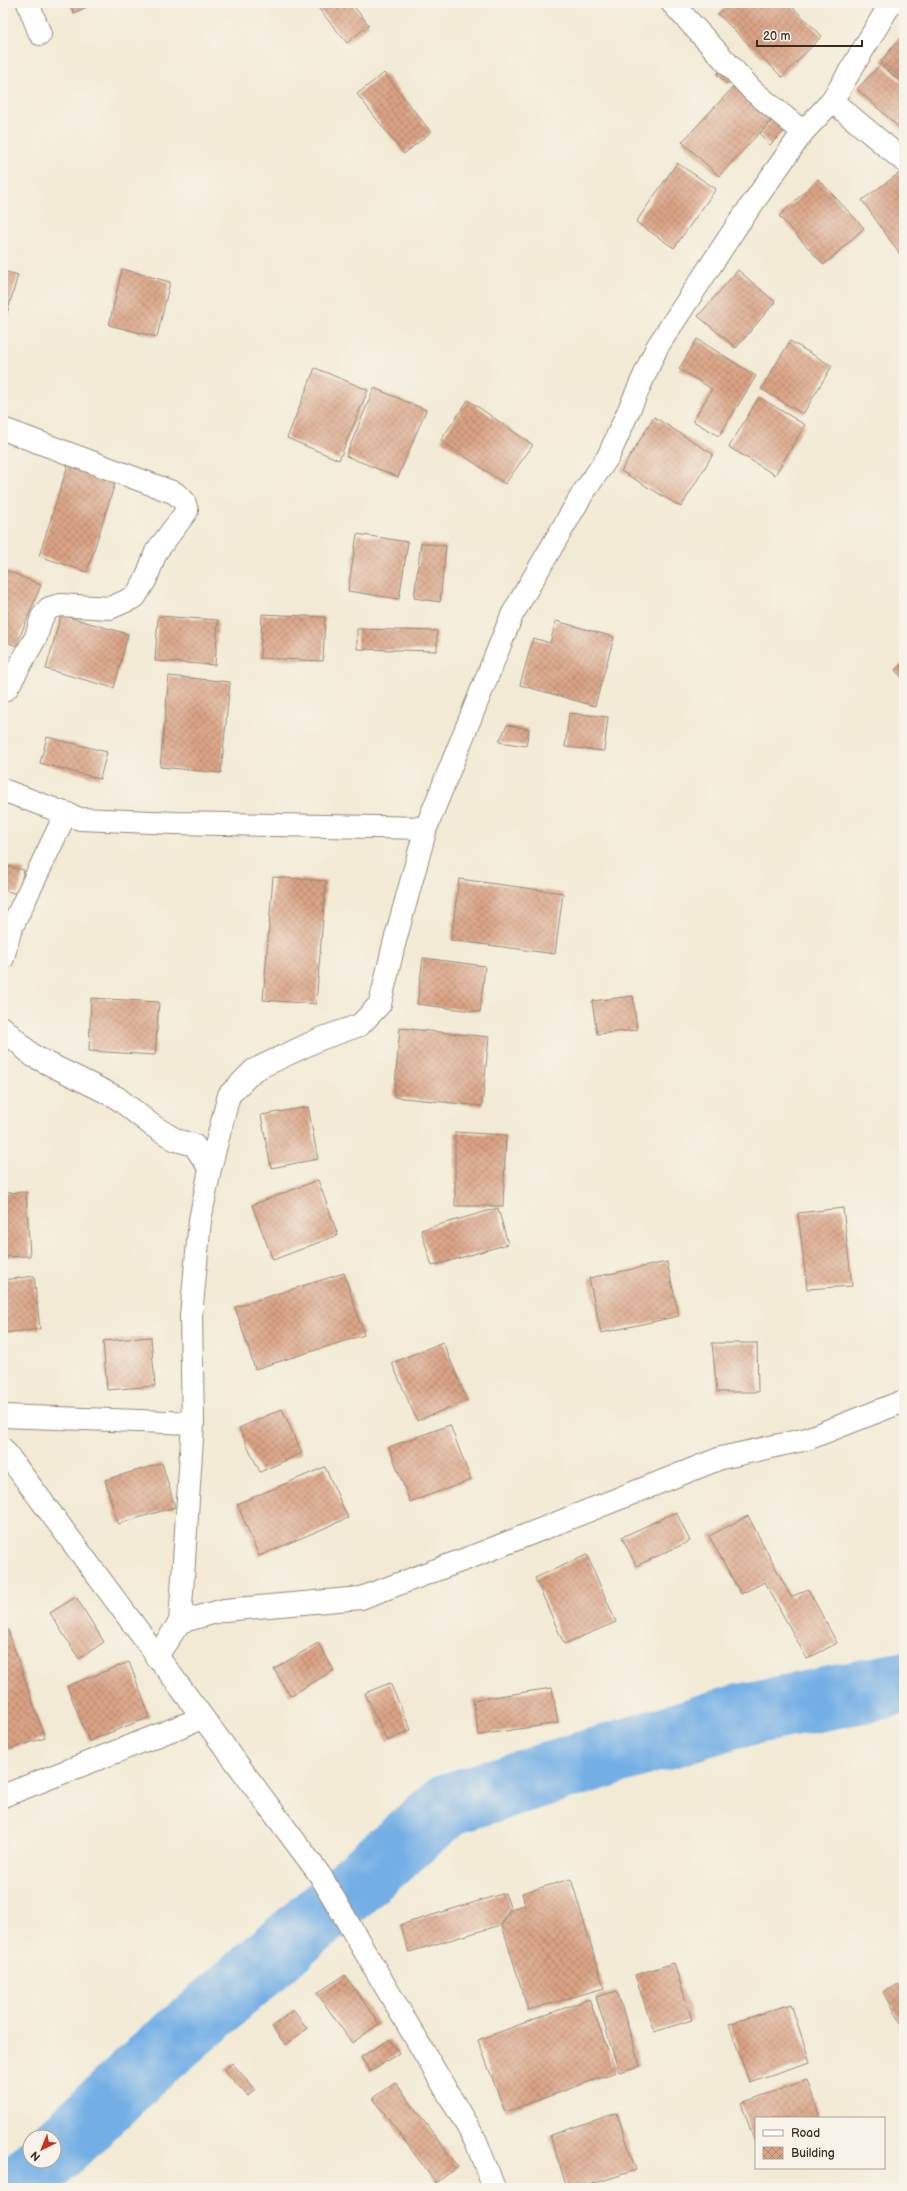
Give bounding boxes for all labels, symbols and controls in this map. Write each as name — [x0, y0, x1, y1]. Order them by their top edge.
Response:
scale bar — [757, 22, 862, 48]
text: 20 m — [763, 29, 790, 44]
legend — [755, 2117, 885, 2169]
text: Road — [791, 2126, 820, 2141]
north arrow — [22, 2129, 62, 2169]
text: Building — [791, 2146, 835, 2161]
text: N — [28, 2148, 43, 2164]

